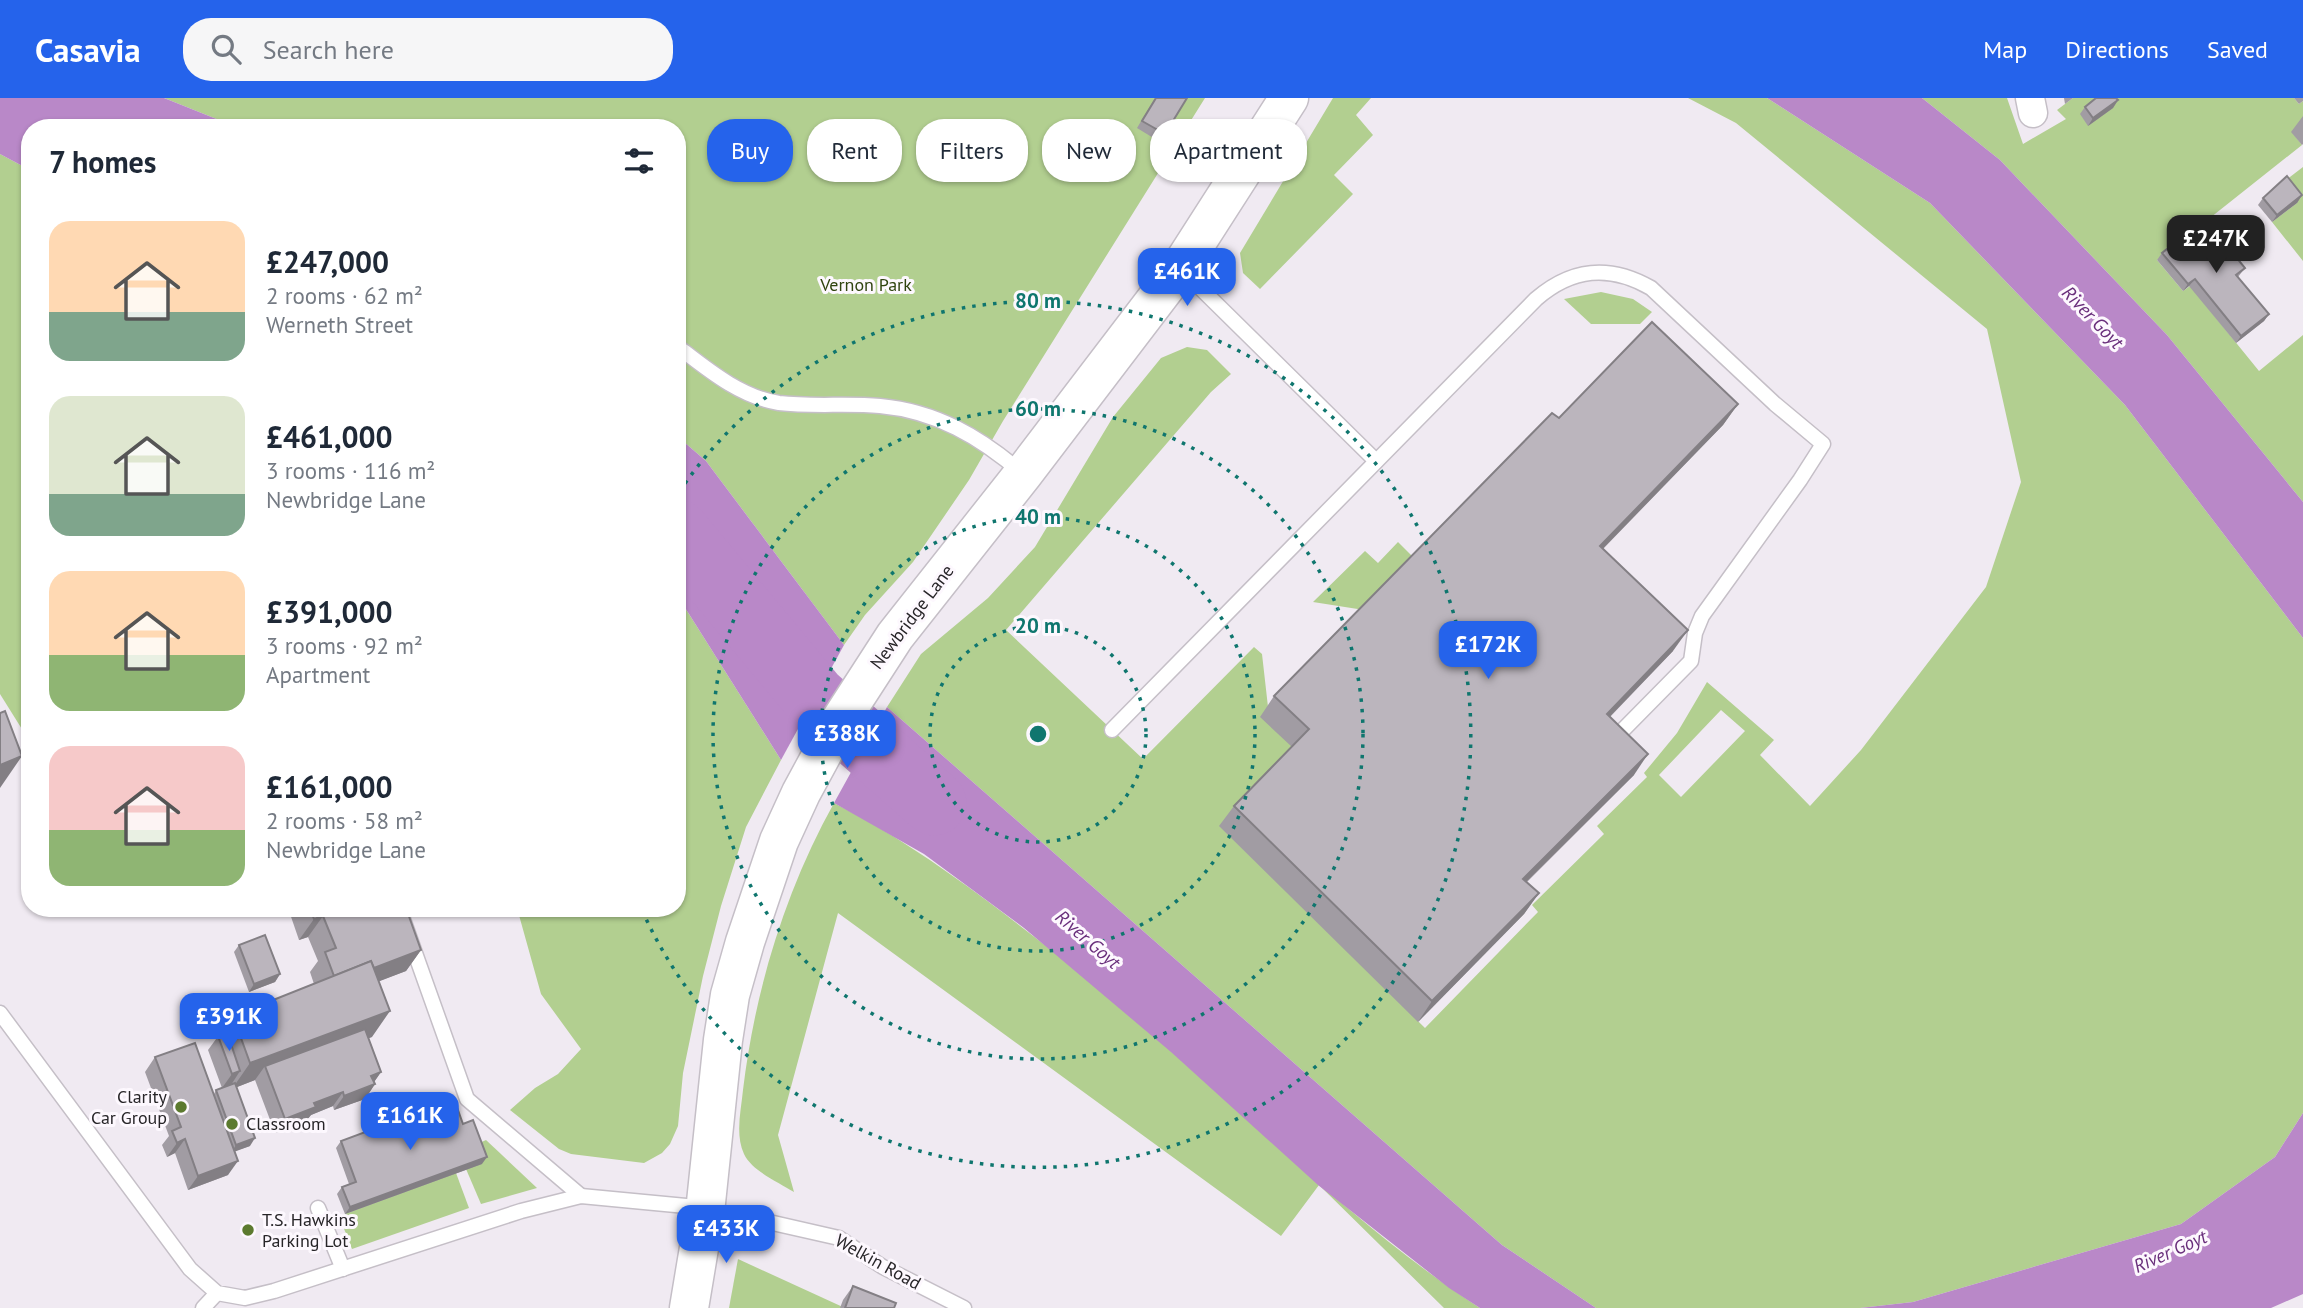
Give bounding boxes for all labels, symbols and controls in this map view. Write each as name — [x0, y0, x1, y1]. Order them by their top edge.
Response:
search box — [183, 18, 673, 81]
text: Casavia — [35, 28, 141, 71]
icon: search — [207, 30, 245, 68]
text: Search here — [263, 33, 394, 66]
text: Map — [1983, 34, 2027, 65]
text: Directions — [2065, 34, 2169, 65]
text: Saved — [2207, 34, 2268, 65]
chip: Buy — [707, 119, 793, 182]
chip: Rent — [807, 119, 902, 182]
chip: Filters — [916, 119, 1028, 182]
chip: New — [1042, 119, 1136, 182]
chip: Apartment — [1150, 119, 1307, 182]
text: 7 homes — [49, 142, 157, 181]
icon: filters — [620, 142, 658, 180]
pin: £247K — [2167, 216, 2265, 275]
text: £247K — [2183, 223, 2249, 252]
text: £247,000 — [266, 242, 389, 281]
pin: £461K — [1138, 248, 1236, 308]
icon: home — [105, 249, 189, 333]
text: £461K — [1154, 256, 1220, 285]
park label: Vernon Park — [819, 273, 912, 296]
text: 2 rooms · 62 m² — [266, 281, 423, 310]
water label: River Goyt — [2057, 281, 2130, 354]
text: 80 m — [1015, 287, 1061, 314]
text: Werneth Street — [266, 310, 413, 339]
text: 60 m — [1015, 395, 1061, 422]
text: £461,000 — [266, 417, 393, 456]
icon: home — [105, 424, 189, 508]
text: 3 rooms · 116 m² — [266, 456, 435, 485]
text: Newbridge Lane — [266, 485, 426, 514]
text: 40 m — [1015, 503, 1061, 530]
street label: Newbridge Lane — [865, 560, 958, 674]
text: £391,000 — [266, 592, 393, 631]
icon: home — [105, 599, 189, 683]
text: 20 m — [1015, 612, 1061, 639]
pin: £172K — [1439, 622, 1537, 681]
text: £172K — [1455, 629, 1521, 658]
text: 3 rooms · 92 m² — [266, 631, 423, 660]
text: Apartment — [266, 660, 370, 689]
pin: £388K — [798, 710, 896, 770]
text: £388K — [814, 718, 880, 747]
centre of rings — [1026, 722, 1050, 746]
text: £161,000 — [266, 767, 393, 806]
icon: home — [105, 774, 189, 858]
text: 2 rooms · 58 m² — [266, 806, 423, 835]
text: Newbridge Lane — [266, 835, 426, 864]
water label: River Goyt — [1051, 904, 1126, 974]
pin: £391K — [180, 993, 278, 1053]
text: £391K — [196, 1001, 262, 1030]
place label: Clarity Car Group — [91, 1085, 168, 1129]
pin: £161K — [361, 1093, 459, 1152]
marker: Clarity Car Group — [173, 1099, 189, 1115]
text: £161K — [377, 1100, 443, 1129]
place label: Classroom — [246, 1112, 326, 1135]
marker: Classroom — [224, 1116, 240, 1132]
pin: £433K — [677, 1206, 775, 1265]
place label: T.S. Hawkins Parking Lot — [262, 1208, 356, 1252]
text: £433K — [693, 1213, 759, 1242]
marker: T.S. Hawkins Parking Lot — [240, 1222, 256, 1238]
water label: River Goyt — [2129, 1224, 2212, 1278]
street label: Welkin Road — [831, 1229, 925, 1295]

